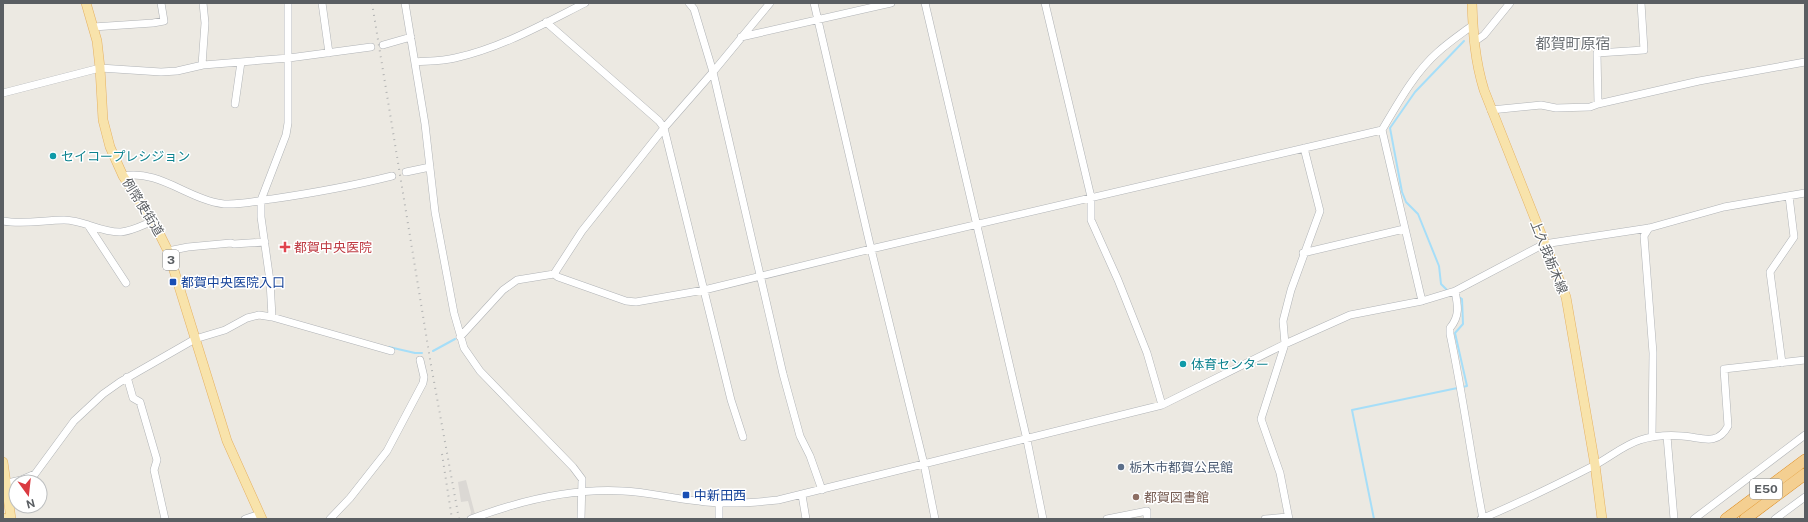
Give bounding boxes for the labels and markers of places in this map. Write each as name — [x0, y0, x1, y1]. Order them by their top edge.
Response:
place label: セイコープレシジョン — [61, 149, 190, 164]
marker: セイコープレシジョン — [48, 151, 58, 161]
place label: 都賀中央医院 — [294, 240, 372, 255]
marker: 都賀中央医院 — [279, 241, 291, 253]
place label: 都賀中央医院入口 — [181, 275, 285, 290]
marker: 都賀中央医院入口 — [168, 277, 178, 287]
place label: 体育センター — [1191, 357, 1269, 372]
marker: 体育センター — [1178, 359, 1188, 369]
place label: 栃木市都賀公民館 — [1129, 460, 1233, 475]
marker: 栃木市都賀公民館 — [1116, 462, 1126, 472]
place label: 中新田西 — [694, 488, 746, 503]
marker: 中新田西 — [681, 490, 691, 500]
place label: 都賀図書館 — [1144, 490, 1209, 505]
marker: 都賀図書館 — [1131, 492, 1141, 502]

